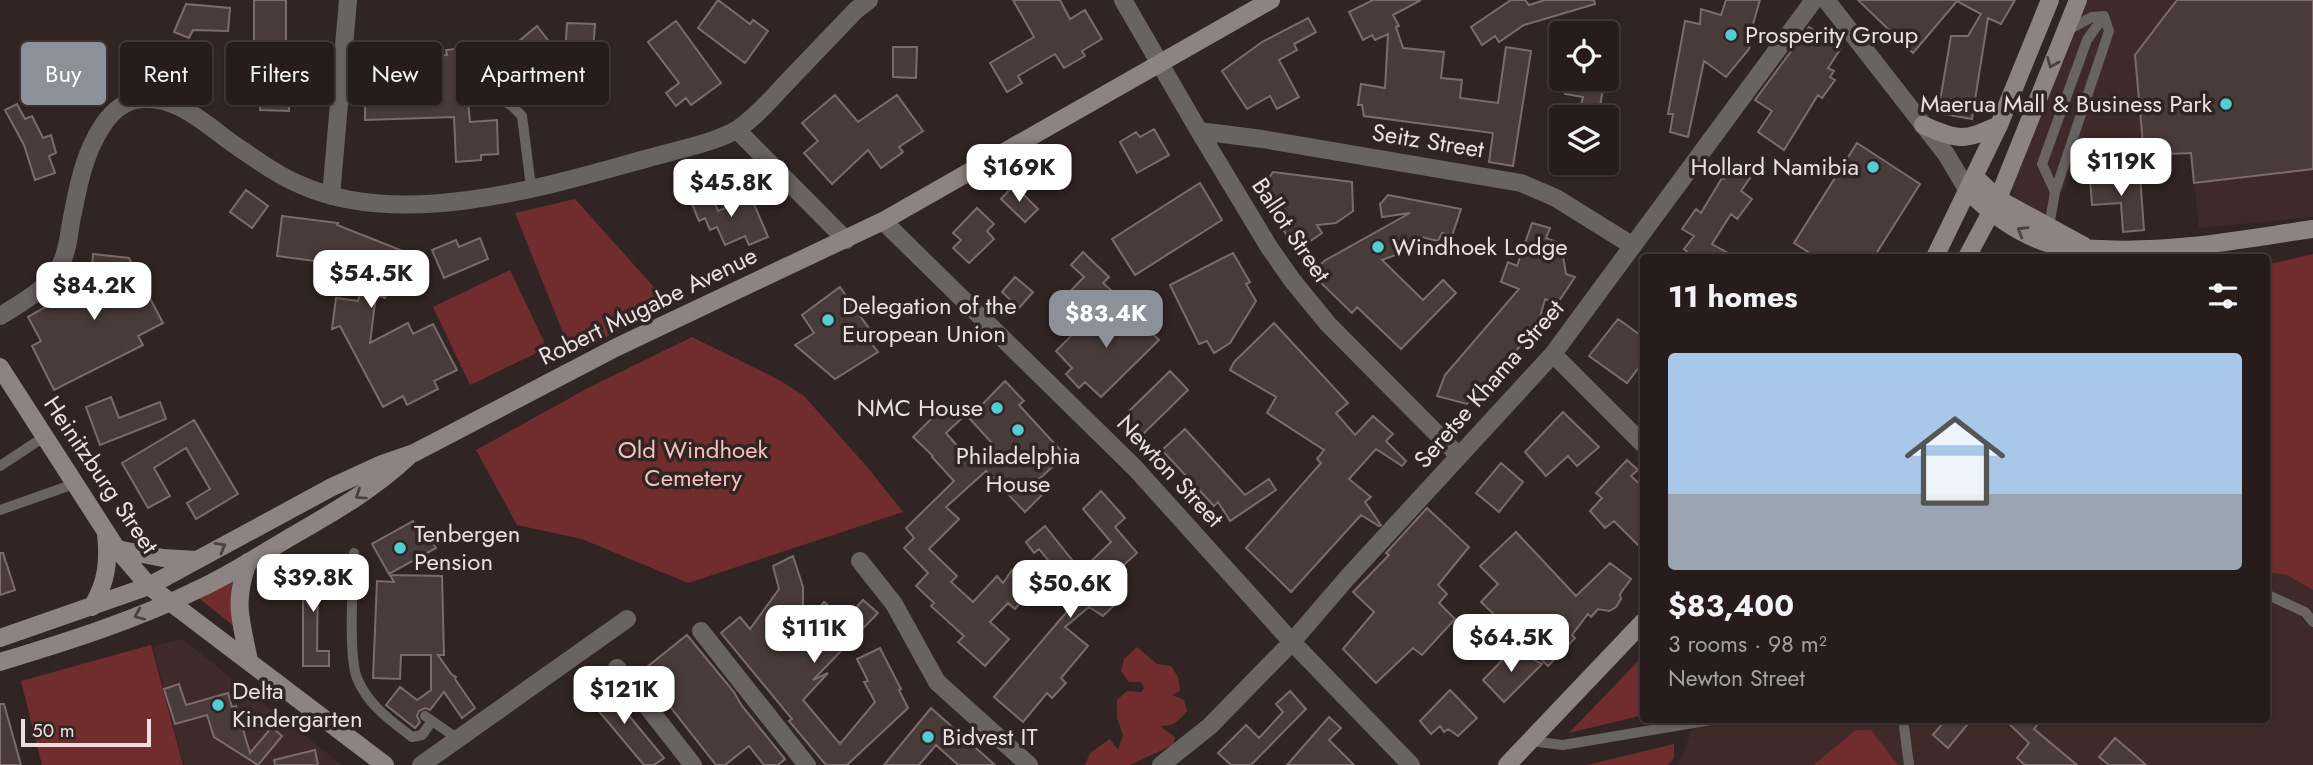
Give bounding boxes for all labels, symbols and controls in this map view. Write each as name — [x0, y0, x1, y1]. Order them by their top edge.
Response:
place label: Prosperity Group — [1745, 17, 1918, 52]
map controls — [1549, 21, 1619, 175]
button: locate — [1549, 21, 1619, 91]
marker: Prosperity Group — [1723, 27, 1739, 43]
chip: Buy — [21, 42, 106, 105]
chip: Rent — [120, 42, 212, 105]
chip: Filters — [226, 42, 334, 105]
chip: New — [348, 42, 442, 105]
chip: Apartment — [456, 42, 609, 105]
one-way arrow — [2046, 56, 2060, 68]
place label: Maerua Mall & Business Park — [1920, 86, 2212, 121]
marker: Maerua Mall & Business Park — [2218, 96, 2234, 112]
button: layers — [1549, 105, 1619, 175]
street label: Seitz Street — [1370, 114, 1487, 167]
pin: $119K — [2072, 138, 2170, 198]
pin: $169K — [970, 144, 1068, 204]
text: $119K — [2086, 144, 2156, 178]
place label: Hollard Namibia — [1690, 149, 1859, 184]
text: $169K — [983, 150, 1055, 184]
marker: Hollard Namibia — [1865, 159, 1881, 175]
pin: $45.8K — [674, 160, 788, 219]
text: $45.8K — [689, 165, 773, 199]
street label: Ballot Street — [1244, 170, 1339, 289]
one-way arrow — [2017, 226, 2030, 239]
place label: Windhoek Lodge — [1392, 229, 1568, 264]
street label: Robert Mugabe Avenue — [533, 237, 763, 374]
marker: Windhoek Lodge — [1370, 239, 1386, 255]
pin: $54.5K — [314, 250, 428, 310]
text: $54.5K — [329, 256, 413, 290]
pin: $84.2K — [37, 262, 151, 322]
text: $84.2K — [52, 268, 136, 302]
text: 11 homes — [1668, 275, 1798, 318]
icon: filters — [2204, 277, 2242, 315]
place label: Delegation of the European Union — [842, 288, 1017, 351]
pin: $83.4K — [1049, 290, 1163, 350]
street label: Seretse Khama Street — [1405, 292, 1572, 476]
text: $83.4K — [1065, 296, 1147, 330]
marker: Delegation of the European Union — [820, 312, 836, 328]
street label: Heinitzburg Street — [36, 389, 167, 561]
place label: NMC House — [856, 390, 983, 425]
icon: home — [1892, 398, 2018, 524]
marker: NMC House — [989, 400, 1005, 416]
street label: Newton Street — [1109, 406, 1232, 535]
marker: Philadelphia House — [1010, 422, 1026, 438]
park label: Old Windhoek Cemetery — [618, 432, 769, 495]
place label: Philadelphia House — [956, 438, 1080, 501]
one-way arrow — [355, 487, 368, 499]
place label: Tenbergen Pension — [414, 516, 520, 579]
marker: Tenbergen Pension — [392, 540, 408, 556]
one-way arrow — [214, 542, 226, 556]
pin: $39.8K — [256, 554, 370, 614]
text: $39.8K — [273, 560, 353, 594]
pin: $50.6K — [1013, 560, 1127, 620]
text: $50.6K — [1028, 566, 1112, 600]
text: $83,400 — [1668, 584, 1794, 627]
pin: $111K — [765, 606, 863, 665]
one-way arrow — [134, 607, 146, 621]
text: $111K — [781, 611, 847, 645]
pin: $64.5K — [1454, 614, 1568, 674]
text: $64.5K — [1469, 620, 1553, 654]
text: 3 rooms · 98 m² — [1668, 627, 1827, 661]
text: Newton Street — [1668, 661, 1805, 695]
pin: $121K — [575, 666, 673, 726]
text: $121K — [590, 672, 658, 706]
place label: Delta Kindergarten — [232, 673, 363, 736]
marker: Delta Kindergarten — [210, 697, 226, 713]
scale bar — [21, 716, 150, 748]
text: 50 m — [32, 717, 75, 744]
place label: Bidvest IT — [942, 719, 1038, 754]
marker: Bidvest IT — [920, 729, 936, 745]

